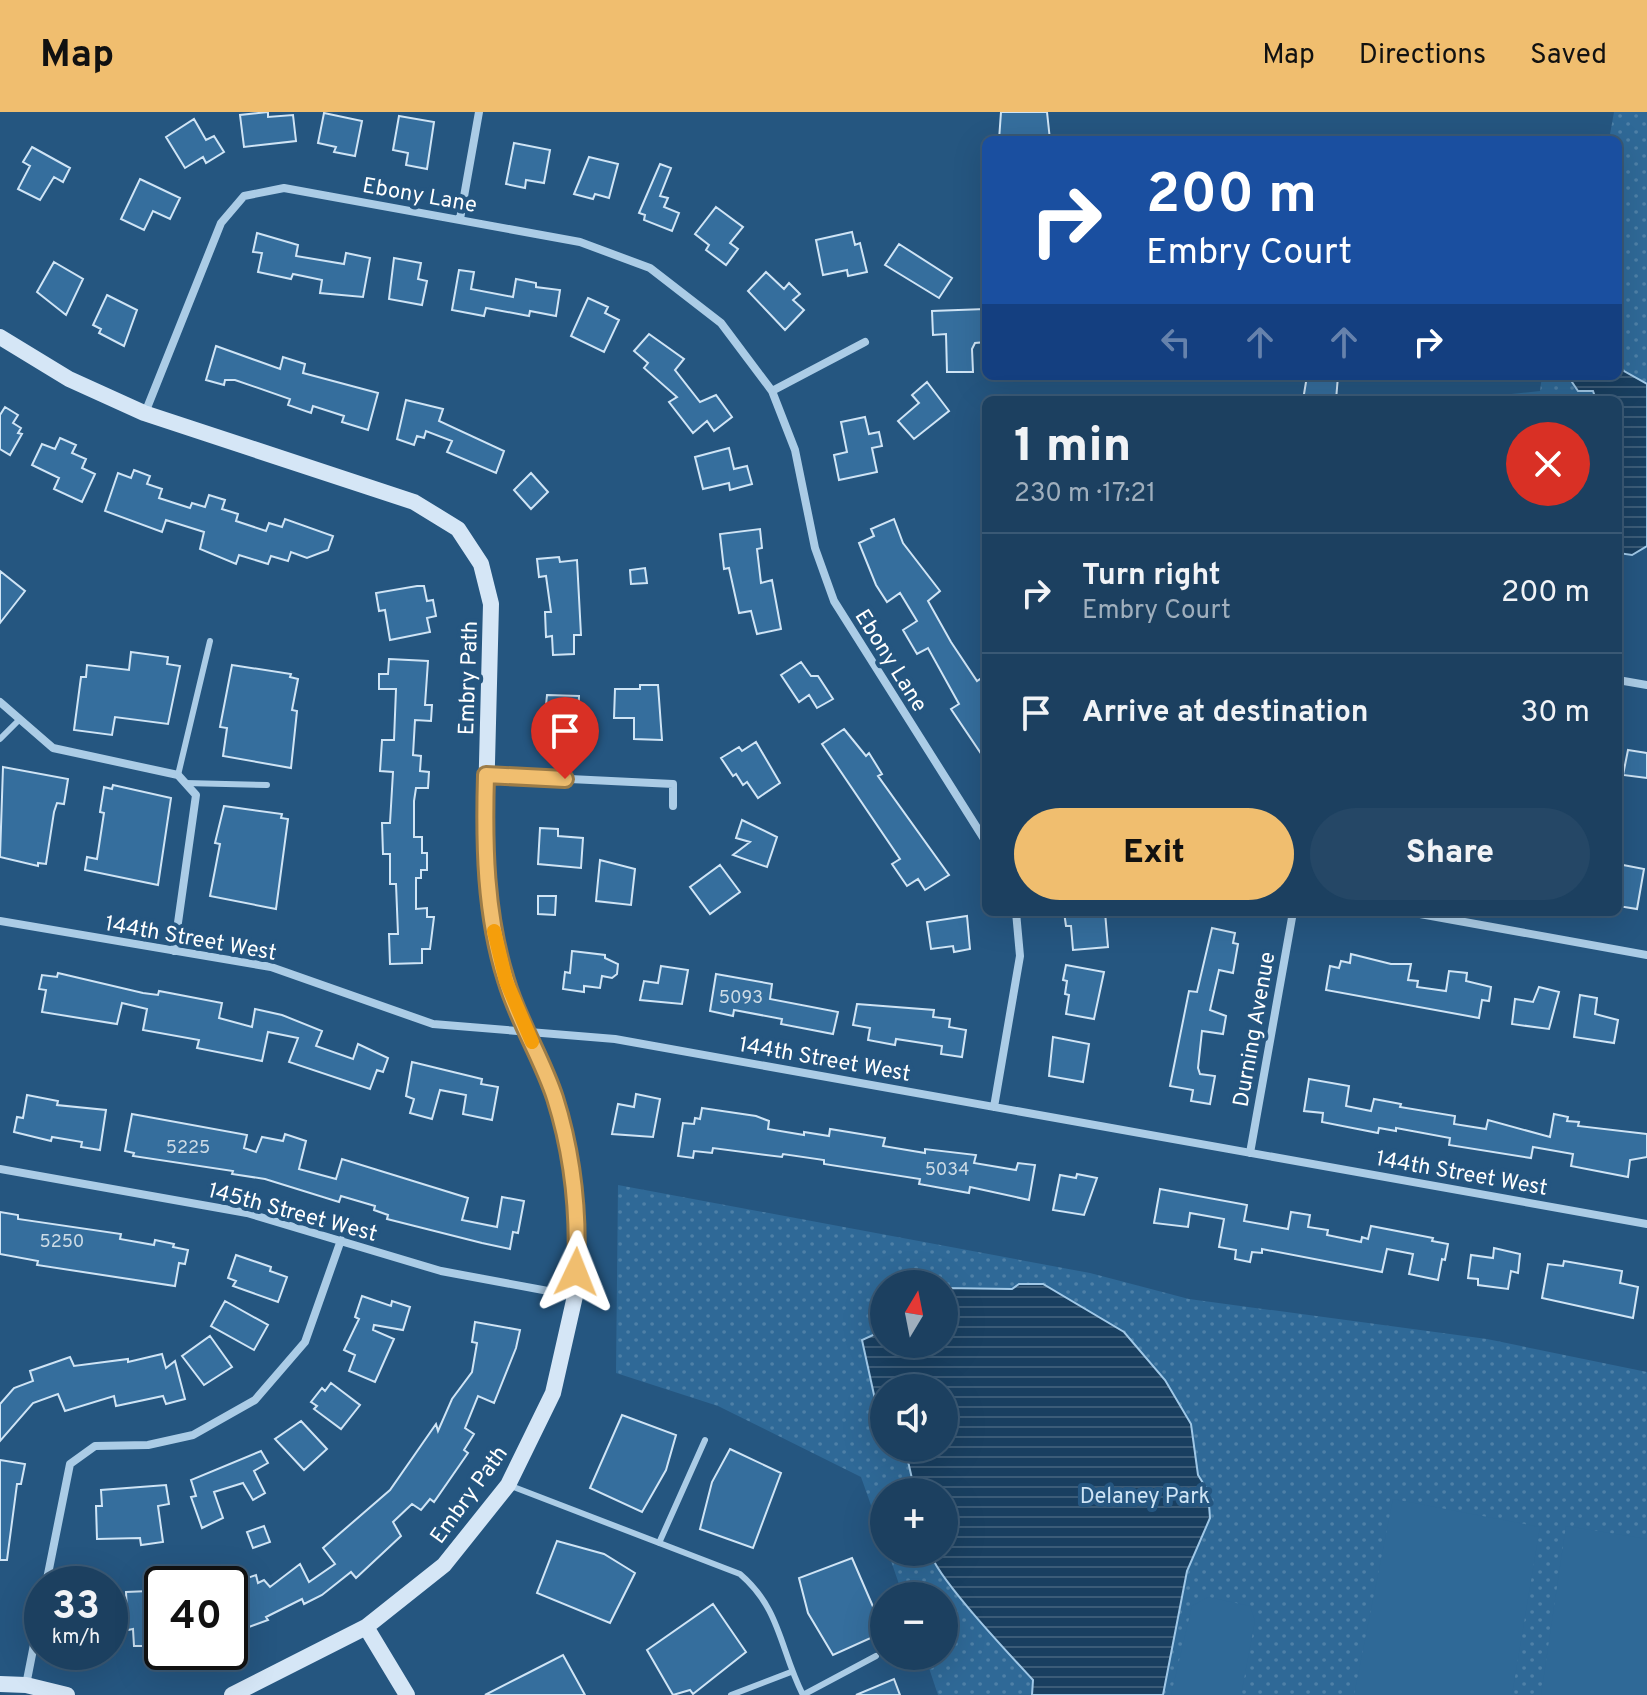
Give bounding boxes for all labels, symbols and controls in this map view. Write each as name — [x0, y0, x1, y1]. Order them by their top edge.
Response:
text: Map — [40, 32, 114, 81]
text: Map — [1262, 38, 1315, 74]
text: Directions — [1359, 38, 1486, 74]
text: Saved — [1530, 38, 1607, 74]
text: 200 m — [1146, 162, 1317, 232]
icon: right — [1014, 168, 1118, 272]
street label: Ebony Lane — [360, 173, 479, 220]
text: Embry Court — [1146, 231, 1352, 277]
icon: left — [1154, 320, 1198, 364]
icon: ahead — [1238, 320, 1282, 364]
icon: ahead — [1322, 320, 1366, 364]
icon: right — [1406, 320, 1450, 364]
text: 1 min — [1014, 418, 1131, 478]
button: close — [1506, 422, 1590, 506]
text: 230 m · 17:21 — [1014, 478, 1156, 511]
text: Turn right — [1082, 558, 1220, 595]
icon: right — [1014, 571, 1058, 615]
text: 200 m — [1501, 575, 1590, 612]
text: Embry Court — [1082, 595, 1231, 628]
street label: Ebony Lane — [848, 605, 932, 718]
street label: Embry Path — [454, 620, 485, 736]
icon: arrive — [1014, 691, 1058, 735]
text: Arrive at destination — [1082, 695, 1368, 732]
text: 30 m — [1521, 695, 1590, 732]
pin — [531, 697, 599, 779]
icon: arrive — [543, 709, 587, 753]
button: Exit — [1014, 808, 1294, 900]
button: Share — [1310, 808, 1590, 900]
street label: 144th Street West — [103, 911, 279, 968]
street label: Durning Avenue — [1229, 950, 1282, 1109]
house number: 5093 — [719, 987, 763, 1010]
street label: 144th Street West — [737, 1032, 913, 1089]
house number: 5225 — [166, 1137, 210, 1160]
street label: 144th Street West — [1374, 1146, 1550, 1203]
house number: 5034 — [925, 1159, 969, 1182]
street label: 145th Street West — [205, 1178, 380, 1249]
position arrow — [534, 1230, 618, 1314]
house number: 5250 — [40, 1231, 84, 1254]
north arrow — [870, 1270, 958, 1358]
map controls — [870, 1270, 958, 1670]
button: sound — [870, 1374, 958, 1462]
street label: Embry Path — [425, 1441, 515, 1550]
button: + — [870, 1478, 958, 1566]
park label: Delaney Park — [1080, 1484, 1210, 1511]
speed limit sign: 40 — [144, 1566, 248, 1670]
button: − — [870, 1582, 958, 1670]
text: 33 — [52, 1583, 100, 1633]
text: km/h — [52, 1625, 100, 1651]

